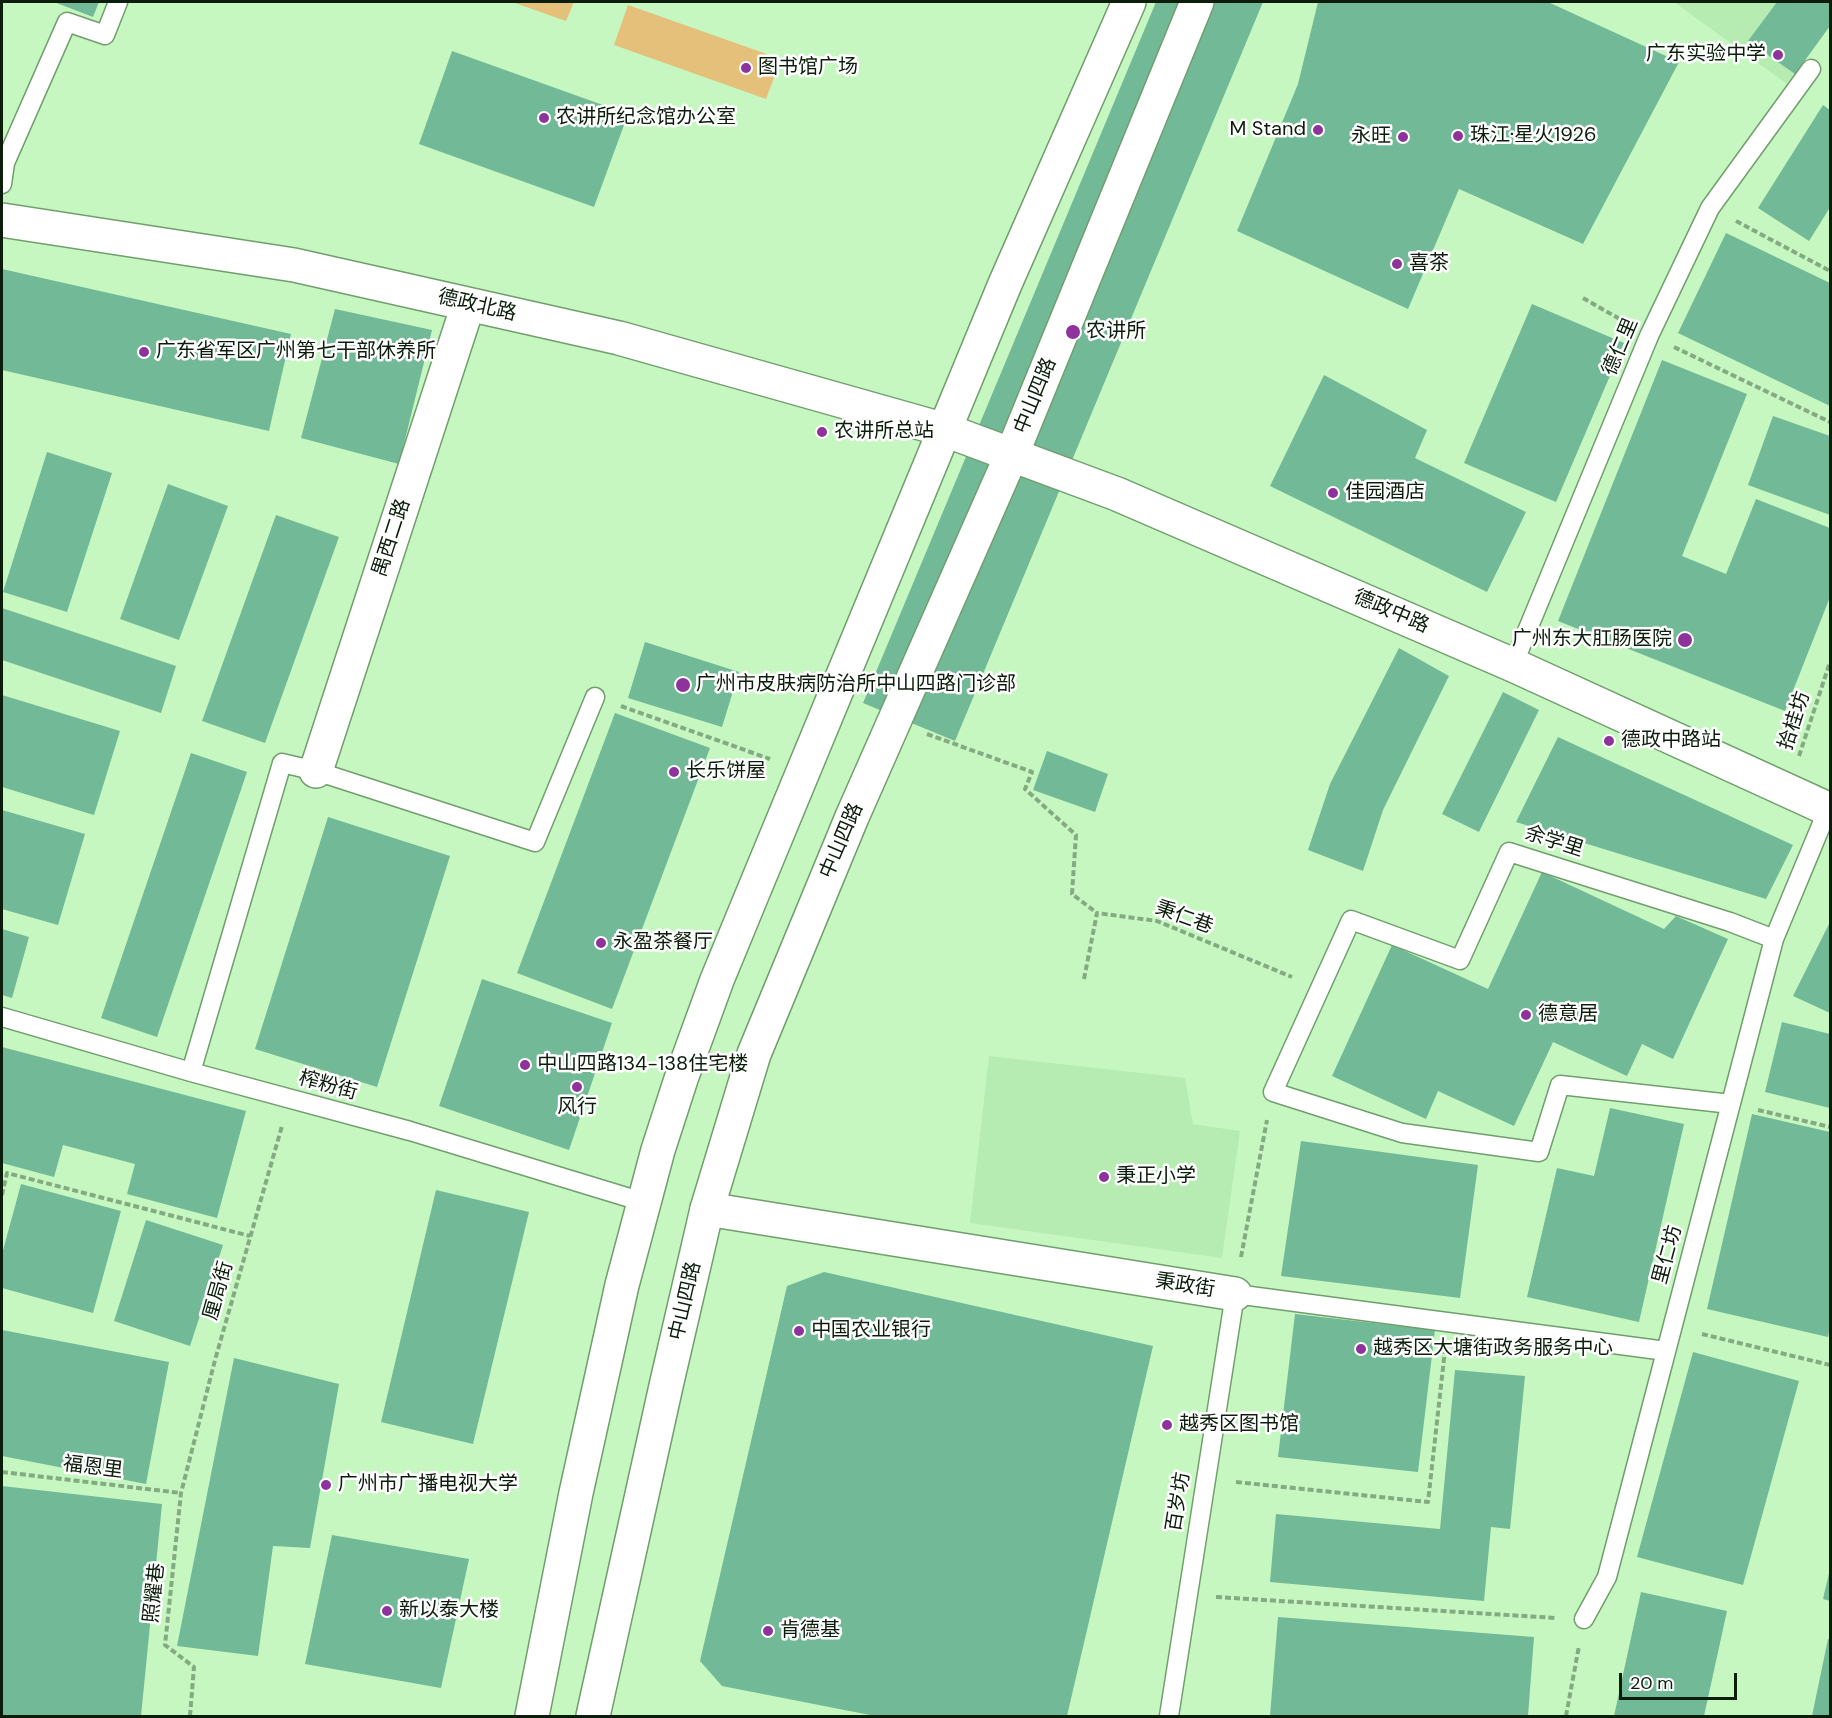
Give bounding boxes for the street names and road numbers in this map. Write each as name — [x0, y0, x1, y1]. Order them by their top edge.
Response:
street label: 德政北路 — [435, 285, 519, 327]
street label: 德仁里 — [1598, 315, 1644, 379]
street label: 中山四路 — [1010, 354, 1062, 438]
street label: 禺西二路 — [368, 496, 416, 580]
street label: 德政中路 — [1349, 585, 1433, 639]
street label: 拾桂坊 — [1774, 689, 1816, 753]
street label: 中山四路 — [815, 799, 869, 883]
street label: 余学里 — [1522, 821, 1586, 863]
street label: 秉仁巷 — [1152, 896, 1216, 940]
street label: 榨粉街 — [296, 1067, 360, 1105]
street label: 里仁坊 — [1649, 1223, 1687, 1287]
street label: 厘局街 — [199, 1259, 239, 1323]
street label: 中山四路 — [665, 1259, 707, 1343]
street label: 秉政街 — [1153, 1269, 1217, 1303]
street label: 福恩里 — [62, 1452, 124, 1484]
street label: 百岁坊 — [1162, 1470, 1196, 1534]
street label: 照耀巷 — [140, 1562, 170, 1624]

